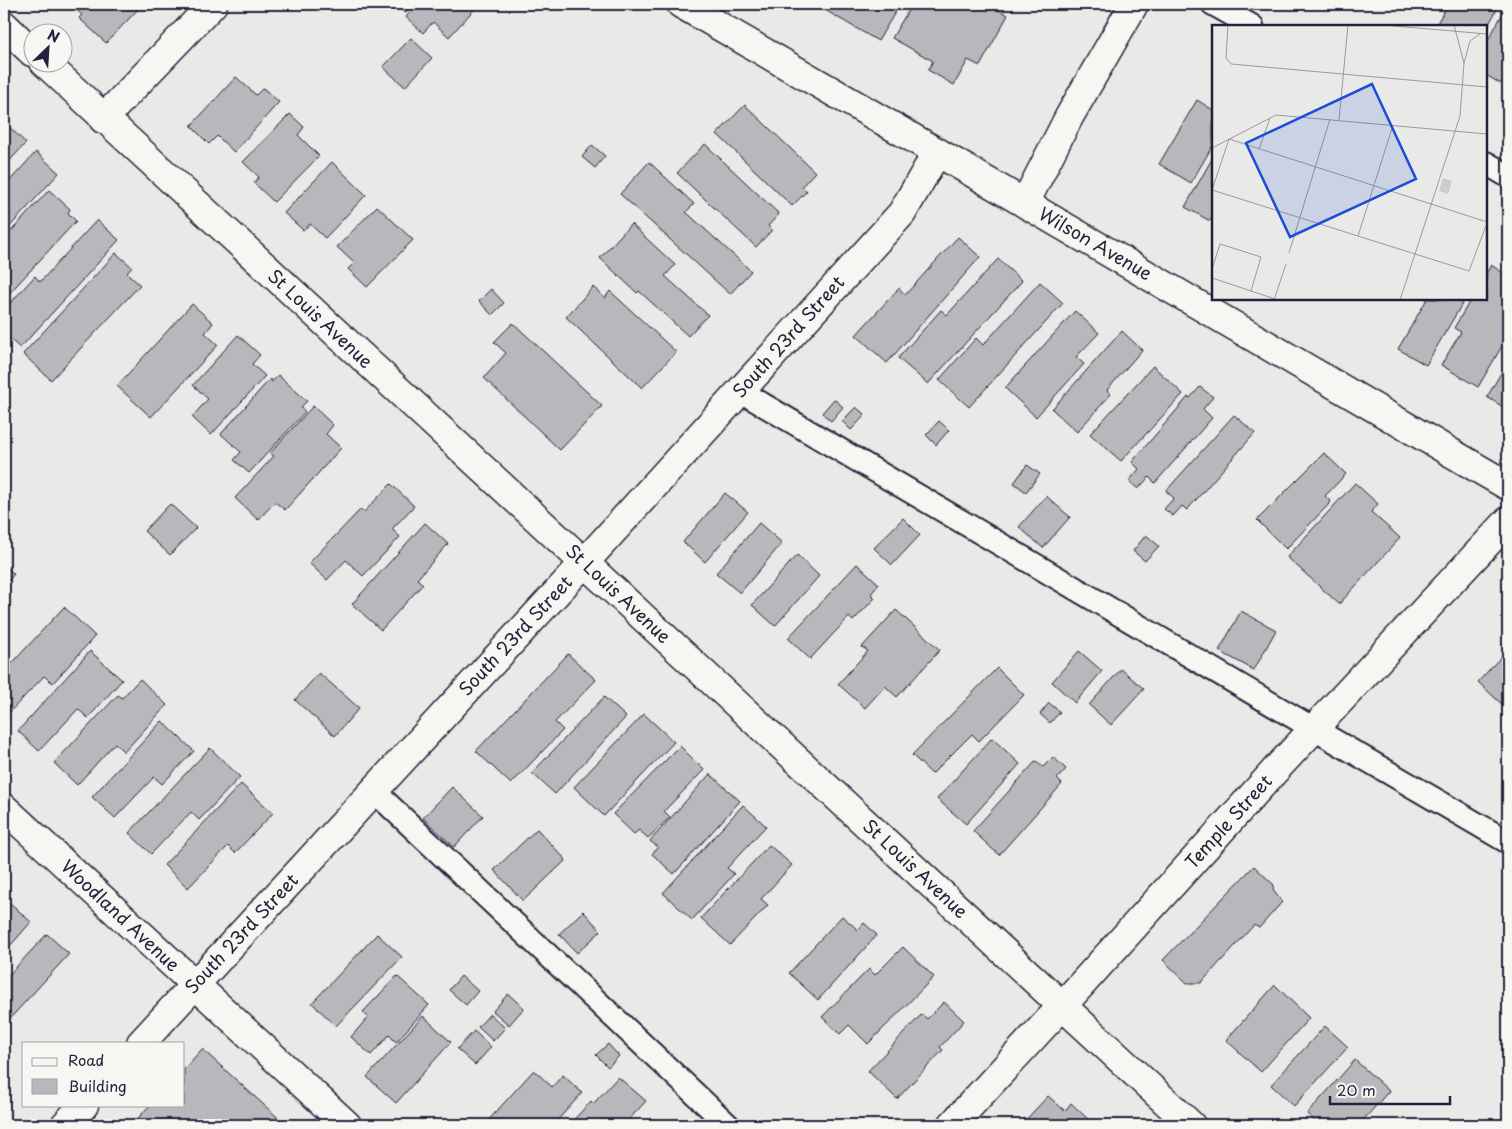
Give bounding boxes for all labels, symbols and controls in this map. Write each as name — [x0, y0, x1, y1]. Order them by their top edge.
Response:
north arrow — [22, 22, 72, 72]
text: N — [44, 24, 63, 48]
inset map — [1212, 25, 1487, 300]
street label: Wilson Avenue — [1034, 199, 1158, 286]
street label: St Louis Avenue — [263, 262, 380, 374]
street label: South 23rd Street — [726, 269, 850, 403]
street label: St Louis Avenue — [561, 537, 678, 649]
street label: South 23rd Street — [452, 569, 578, 701]
street label: Temple Street — [1178, 768, 1278, 874]
street label: St Louis Avenue — [858, 812, 975, 924]
street label: Woodland Avenue — [56, 853, 187, 977]
street label: South 23rd Street — [178, 867, 304, 999]
legend — [22, 1042, 185, 1106]
text: Road — [68, 1048, 104, 1071]
text: Building — [68, 1074, 127, 1097]
scale bar — [1330, 1074, 1450, 1106]
text: 20 m — [1337, 1078, 1376, 1101]

